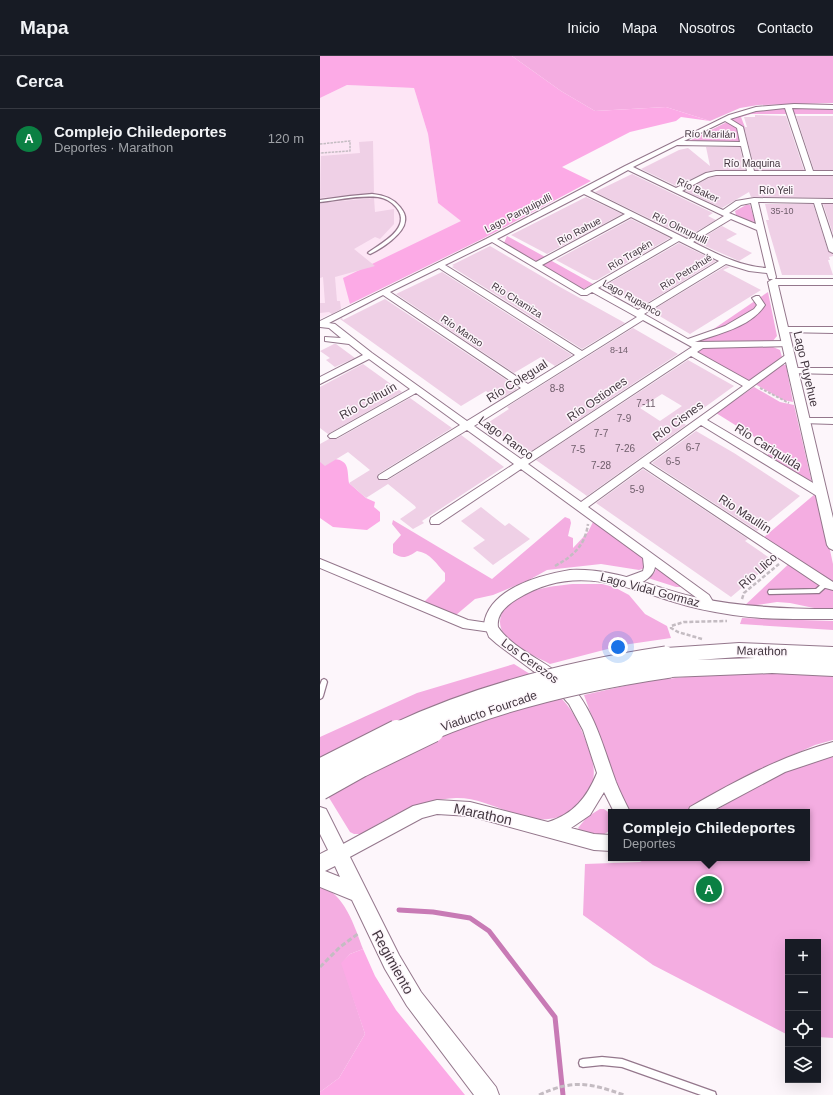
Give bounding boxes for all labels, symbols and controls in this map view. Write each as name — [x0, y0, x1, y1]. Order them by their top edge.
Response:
text: Mapa — [20, 17, 69, 38]
text: Inicio — [567, 20, 600, 36]
text: Mapa — [622, 20, 657, 36]
text: Nosotros — [679, 20, 735, 36]
text: Contacto — [757, 20, 813, 36]
text: Cerca — [16, 72, 63, 91]
text: Complejo Chiledeportes — [54, 123, 227, 140]
street label: Río Marilán — [684, 128, 736, 140]
text: A — [24, 131, 34, 146]
text: 120 m — [268, 131, 304, 146]
text: Deportes · Marathon — [54, 140, 173, 155]
street label: Río Maquina — [724, 158, 781, 169]
street label: Río Baker — [676, 176, 721, 205]
street label: Río Yeli — [759, 185, 793, 196]
street label: Lago Panguipulli — [483, 191, 553, 235]
house number: 35-10 — [770, 206, 794, 216]
street label: Río Olmupulli — [651, 210, 709, 246]
street label: Río Rahue — [555, 215, 603, 247]
street label: Río Trapén — [606, 238, 654, 272]
street label: Río Petrohué — [658, 251, 714, 292]
street label: Lago Rupanco — [601, 277, 663, 319]
street label: Rio Chamiza — [490, 280, 545, 320]
street label: Río Manso — [439, 313, 485, 349]
street label: Lago Puyehue — [790, 330, 822, 409]
house number: 8-14 — [610, 345, 628, 355]
street label: Río Colegual — [484, 357, 550, 405]
street label: Río Ostiones — [564, 374, 630, 424]
street label: Río Coihuín — [337, 380, 399, 422]
house number: 8-8 — [550, 383, 565, 394]
house number: 7-11 — [636, 398, 656, 409]
street label: Río Cisnes — [650, 398, 706, 444]
street label: Lago Ranco — [476, 413, 537, 463]
house number: 7-9 — [617, 413, 632, 424]
street label: Río Cariquilda — [732, 421, 804, 473]
house number: 7-7 — [594, 428, 609, 439]
house number: 6-7 — [686, 442, 701, 453]
house number: 7-26 — [615, 443, 635, 454]
house number: 7-5 — [571, 444, 586, 455]
house number: 6-5 — [666, 456, 681, 467]
house number: 7-28 — [591, 460, 611, 471]
house number: 5-9 — [630, 484, 645, 495]
street label: Rio Maullín — [716, 492, 774, 536]
street label: Río Llico — [736, 550, 780, 592]
street label: Lago Vidal Gormaz — [599, 570, 701, 610]
street label: Los Cerezos — [499, 636, 561, 686]
your location — [608, 637, 628, 657]
street label: Marathon — [737, 644, 787, 658]
street label: Viaducto Fourcade — [439, 688, 539, 734]
street label: Marathon — [452, 800, 514, 828]
popup — [608, 809, 810, 861]
text: Complejo Chiledeportes — [623, 819, 795, 836]
text: Deportes — [623, 836, 675, 851]
pin: A — [696, 874, 722, 904]
street label: Regimiento — [369, 927, 417, 997]
map controls — [785, 939, 821, 1083]
button: + — [785, 939, 821, 975]
button: − — [785, 975, 821, 1011]
button: locate — [785, 1011, 821, 1047]
button: layers — [785, 1047, 821, 1083]

